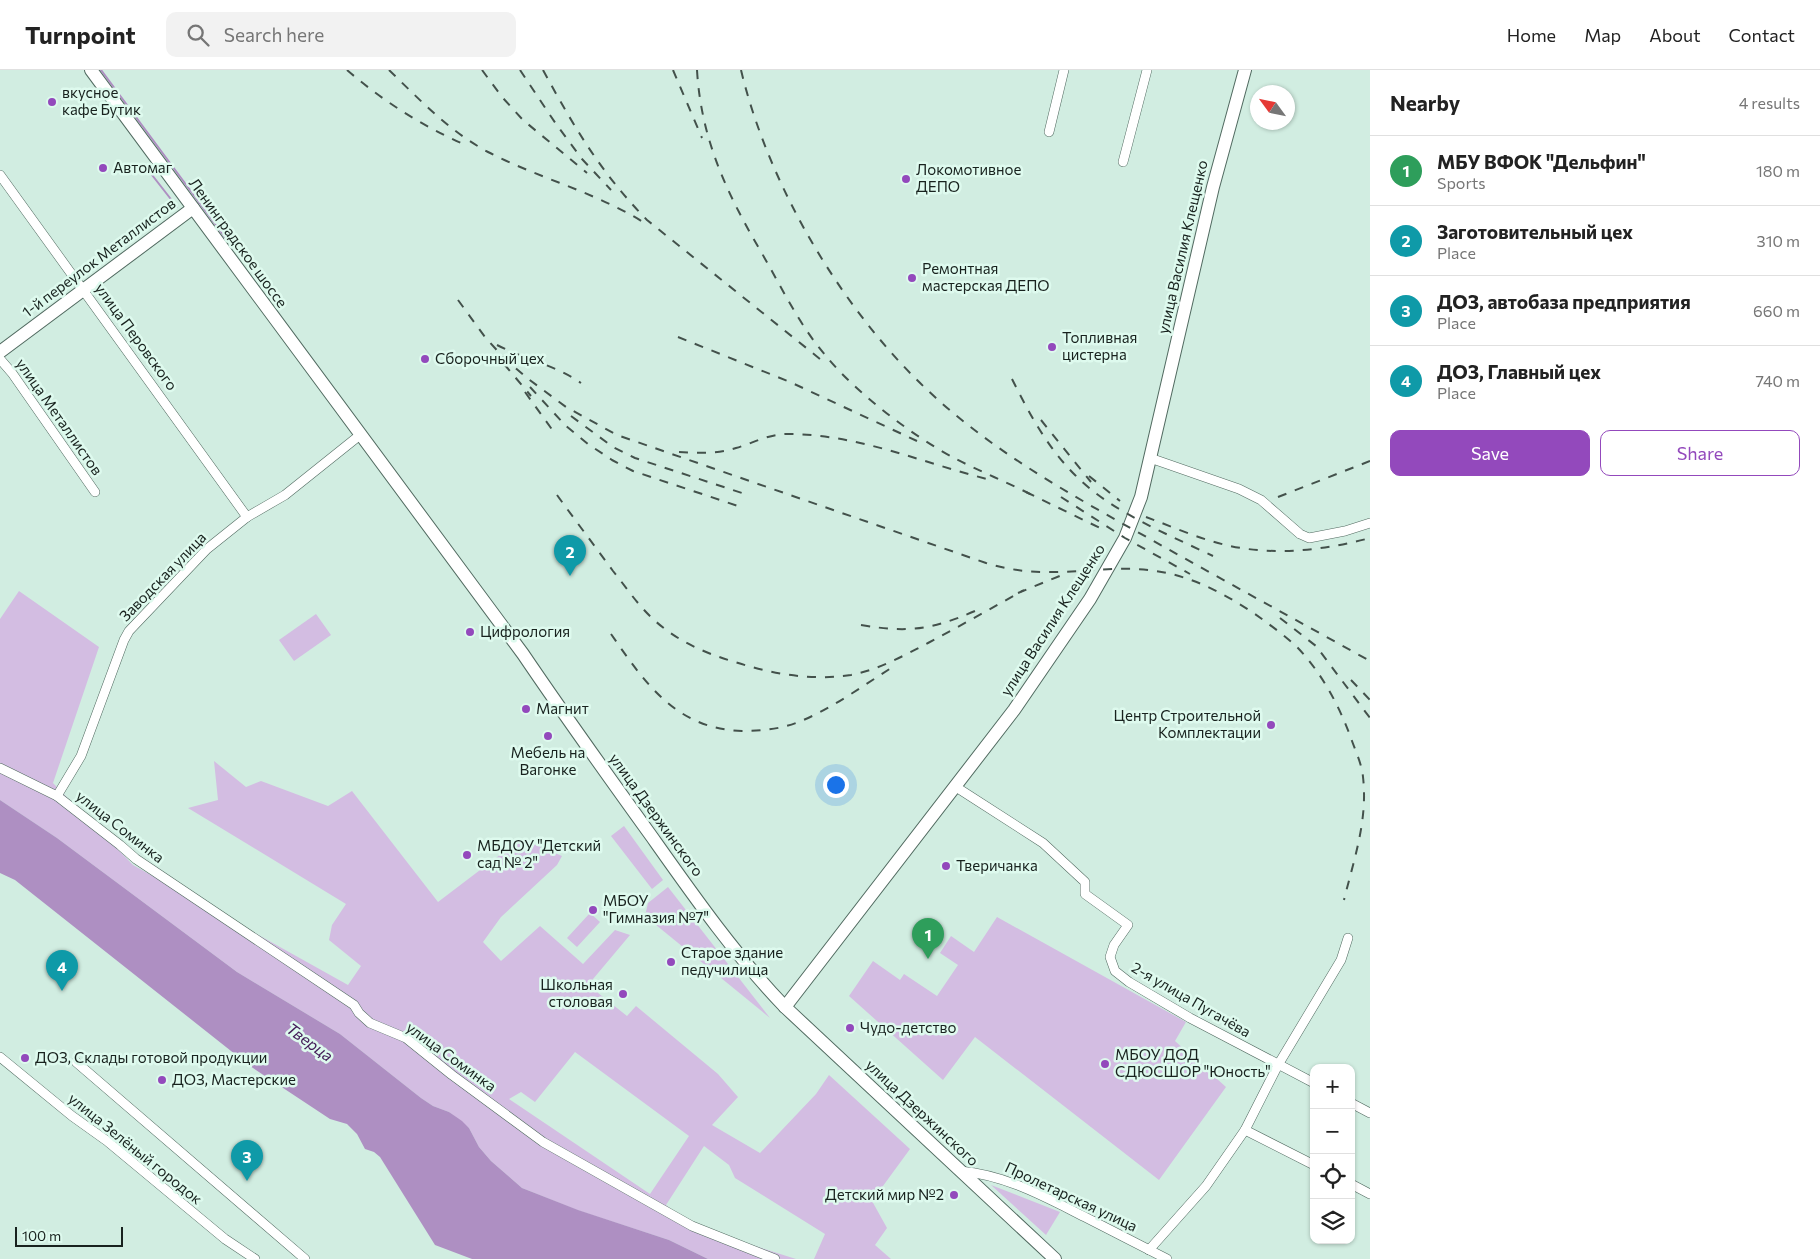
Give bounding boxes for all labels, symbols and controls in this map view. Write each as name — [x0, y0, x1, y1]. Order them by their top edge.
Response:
search box — [166, 12, 516, 57]
text: Turnpoint — [25, 20, 136, 49]
icon: search — [184, 21, 212, 49]
text: Search here — [224, 23, 324, 46]
text: Home — [1507, 24, 1556, 46]
text: Map — [1584, 24, 1621, 46]
text: About — [1649, 24, 1701, 46]
text: Contact — [1729, 24, 1795, 46]
place label: вкусное кафе Бутик — [62, 83, 141, 118]
north arrow — [1250, 85, 1295, 130]
text: Nearby — [1390, 90, 1460, 115]
text: 4 results — [1739, 93, 1800, 112]
marker: вкусное кафе Бутик — [46, 96, 58, 108]
text: МБУ ВФОК "Дельфин" — [1437, 150, 1646, 173]
place label: Автомаг — [113, 158, 173, 176]
street label: улица Василия Клещенко — [1153, 158, 1211, 335]
place label: Локомотивное ДЕПО — [916, 160, 1021, 195]
text: 1 — [1402, 161, 1410, 180]
text: 180 m — [1756, 161, 1800, 180]
marker: Автомаг — [97, 162, 109, 174]
marker: Локомотивное ДЕПО — [900, 173, 912, 185]
text: Sports — [1437, 173, 1486, 192]
street label: Ленинградское шоссе — [186, 174, 292, 311]
street label: 1-й переулок Металлистов — [18, 194, 179, 321]
text: Заготовительный цех — [1437, 220, 1633, 243]
text: 2 — [1401, 231, 1411, 250]
text: 310 m — [1757, 231, 1800, 250]
text: Place — [1437, 243, 1476, 262]
place label: Ремонтная мастерская ДЕПО — [922, 259, 1050, 294]
marker: Ремонтная мастерская ДЕПО — [906, 272, 918, 284]
street label: улица Перовского — [92, 279, 182, 394]
text: ДОЗ, автобаза предприятия — [1437, 290, 1691, 313]
text: 3 — [1401, 301, 1411, 320]
text: 660 m — [1753, 301, 1800, 320]
text: Place — [1437, 313, 1476, 332]
place label: Топливная цистерна — [1062, 328, 1137, 363]
marker: Топливная цистерна — [1046, 341, 1058, 353]
place label: Сборочный цех — [435, 349, 545, 367]
marker: Сборочный цех — [419, 353, 431, 365]
street label: улица Металлистов — [13, 355, 107, 478]
text: ДОЗ, Главный цех — [1437, 360, 1601, 383]
text: 4 — [1401, 371, 1411, 390]
text: 740 m — [1755, 371, 1800, 390]
text: Place — [1437, 383, 1476, 402]
button: Save — [1390, 430, 1590, 476]
button: Share — [1600, 430, 1800, 476]
street label: Заводская улица — [115, 528, 209, 625]
pin: 2 — [554, 535, 586, 576]
street label: улица Василия Клещенко — [996, 540, 1108, 699]
place label: Цифрология — [480, 622, 570, 640]
marker: Цифрология — [464, 626, 476, 638]
place label: Магнит — [536, 699, 589, 717]
marker: Магнит — [520, 703, 532, 715]
place label: Центр Строительной Комплектации — [1114, 706, 1261, 741]
marker: Центр Строительной Комплектации — [1265, 719, 1277, 731]
marker: Мебель на Вагонке — [542, 730, 554, 742]
place label: Мебель на Вагонке — [511, 743, 585, 778]
street label: улица Дзержинского — [606, 749, 708, 880]
your location — [823, 772, 849, 798]
street label: улица Соминка — [73, 786, 168, 866]
place label: МБДОУ "Детский сад № 2" — [477, 836, 601, 871]
marker: МБДОУ "Детский сад № 2" — [461, 849, 473, 861]
place label: Тверичанка — [956, 856, 1038, 874]
marker: Тверичанка — [940, 860, 952, 872]
place label: МБОУ "Гимназия №7" — [603, 891, 709, 926]
marker: МБОУ "Гимназия №7" — [587, 904, 599, 916]
pin: 1 — [912, 918, 944, 959]
place label: Старое здание педучилища — [681, 943, 783, 978]
pin: 4 — [46, 950, 78, 991]
marker: Старое здание педучилища — [665, 956, 677, 968]
street label: 2-я улица Пугачёва — [1129, 958, 1254, 1040]
place label: Школьная столовая — [540, 975, 613, 1010]
marker: Школьная столовая — [617, 988, 629, 1000]
water label: Тверца — [283, 1018, 337, 1065]
street label: улица Соминка — [403, 1018, 500, 1095]
place label: Чудо-детство — [860, 1018, 957, 1036]
marker: Чудо-детство — [844, 1022, 856, 1034]
place label: МБОУ ДОД СДЮСШОР "Юность" — [1115, 1045, 1271, 1080]
place label: ДОЗ, Склады готовой продукции — [35, 1048, 267, 1066]
marker: ДОЗ, Склады готовой продукции — [19, 1052, 31, 1064]
street label: улица Дзержинского — [862, 1055, 983, 1169]
marker: МБОУ ДОД СДЮСШОР "Юность" — [1099, 1058, 1111, 1070]
map controls — [1310, 1064, 1355, 1244]
button: + — [1310, 1064, 1355, 1109]
place label: ДОЗ, Мастерские — [172, 1070, 296, 1088]
marker: ДОЗ, Мастерские — [156, 1074, 168, 1086]
street label: улица Зелёный городок — [65, 1089, 206, 1208]
button: − — [1310, 1109, 1355, 1154]
pin: 3 — [231, 1140, 263, 1181]
button: locate — [1310, 1154, 1355, 1199]
street label: Пролетарская улица — [1002, 1158, 1140, 1235]
place label: Детский мир №2 — [825, 1185, 944, 1203]
marker: Детский мир №2 — [948, 1189, 960, 1201]
button: layers — [1310, 1199, 1355, 1244]
scale bar — [15, 1224, 122, 1247]
text: 100 m — [22, 1227, 61, 1244]

